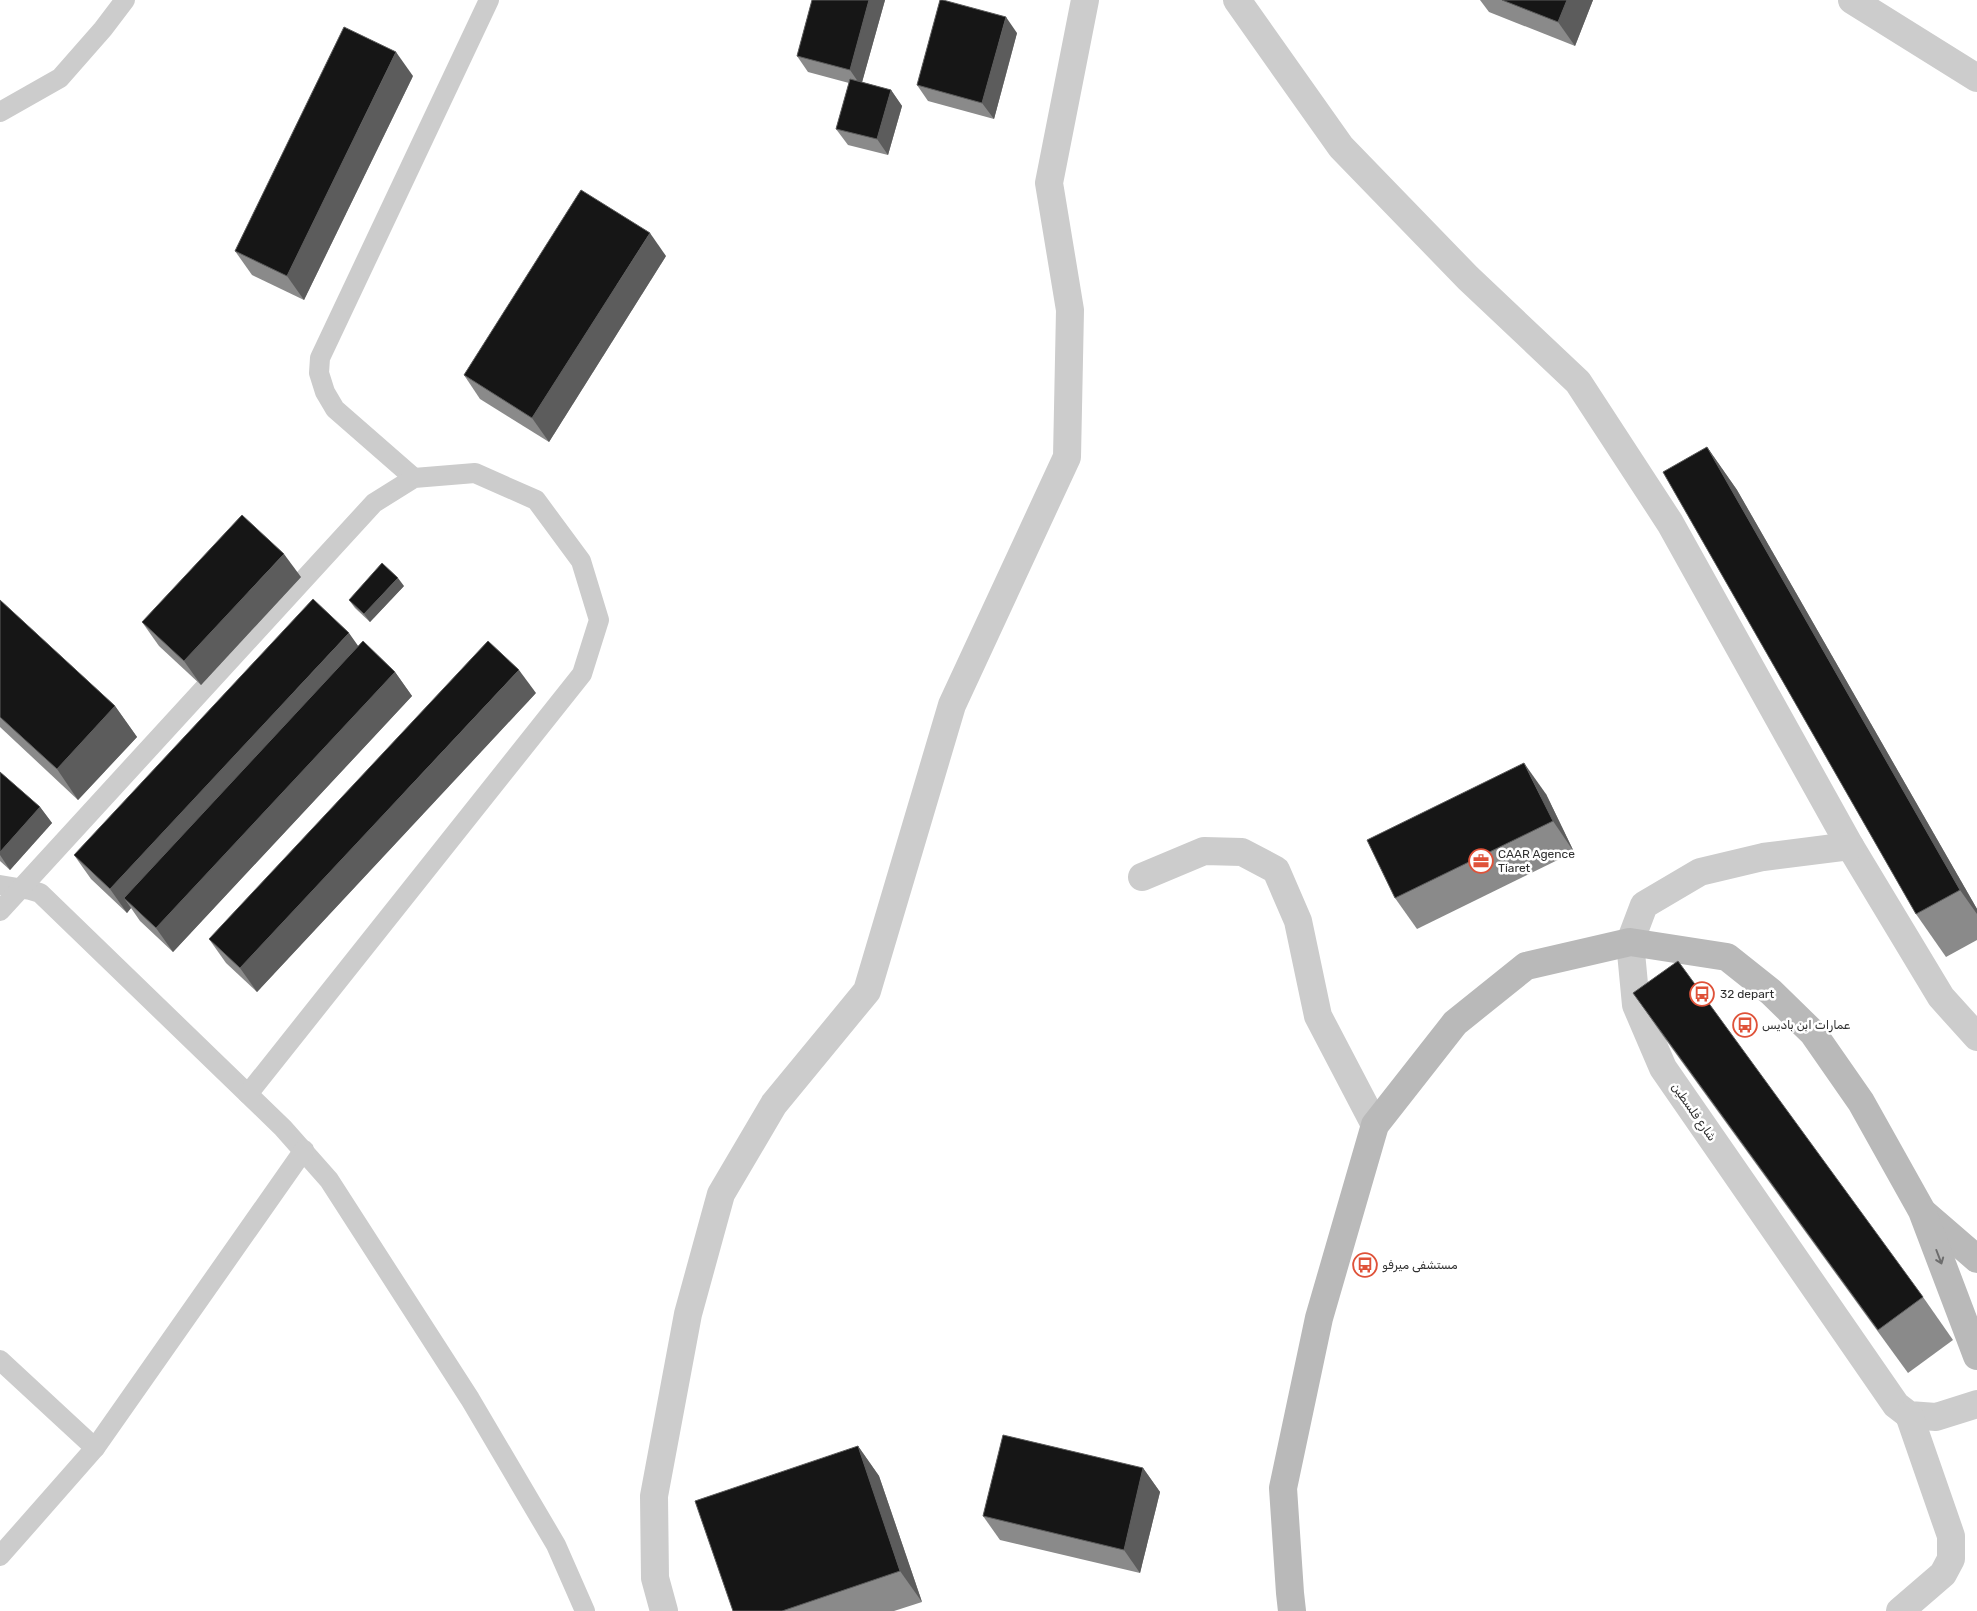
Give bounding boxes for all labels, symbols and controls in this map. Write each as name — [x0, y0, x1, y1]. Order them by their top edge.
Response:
place label: CAAR Agence Tiaret — [1498, 847, 1575, 875]
office icon: CAAR Agence Tiaret — [1468, 848, 1494, 874]
bus stop icon: 32 depart — [1689, 981, 1715, 1007]
place label: 32 depart — [1720, 987, 1774, 1001]
bus stop icon: عمارات ابن باديس — [1732, 1012, 1758, 1038]
place label: عمارات ابن باديس — [1762, 1018, 1851, 1033]
street label: شارع فلسطين — [1667, 1080, 1719, 1145]
one-way arrow — [1935, 1249, 1944, 1264]
bus stop icon: مستشفى ميرفو — [1352, 1252, 1378, 1278]
place label: مستشفى ميرفو — [1382, 1258, 1458, 1273]

